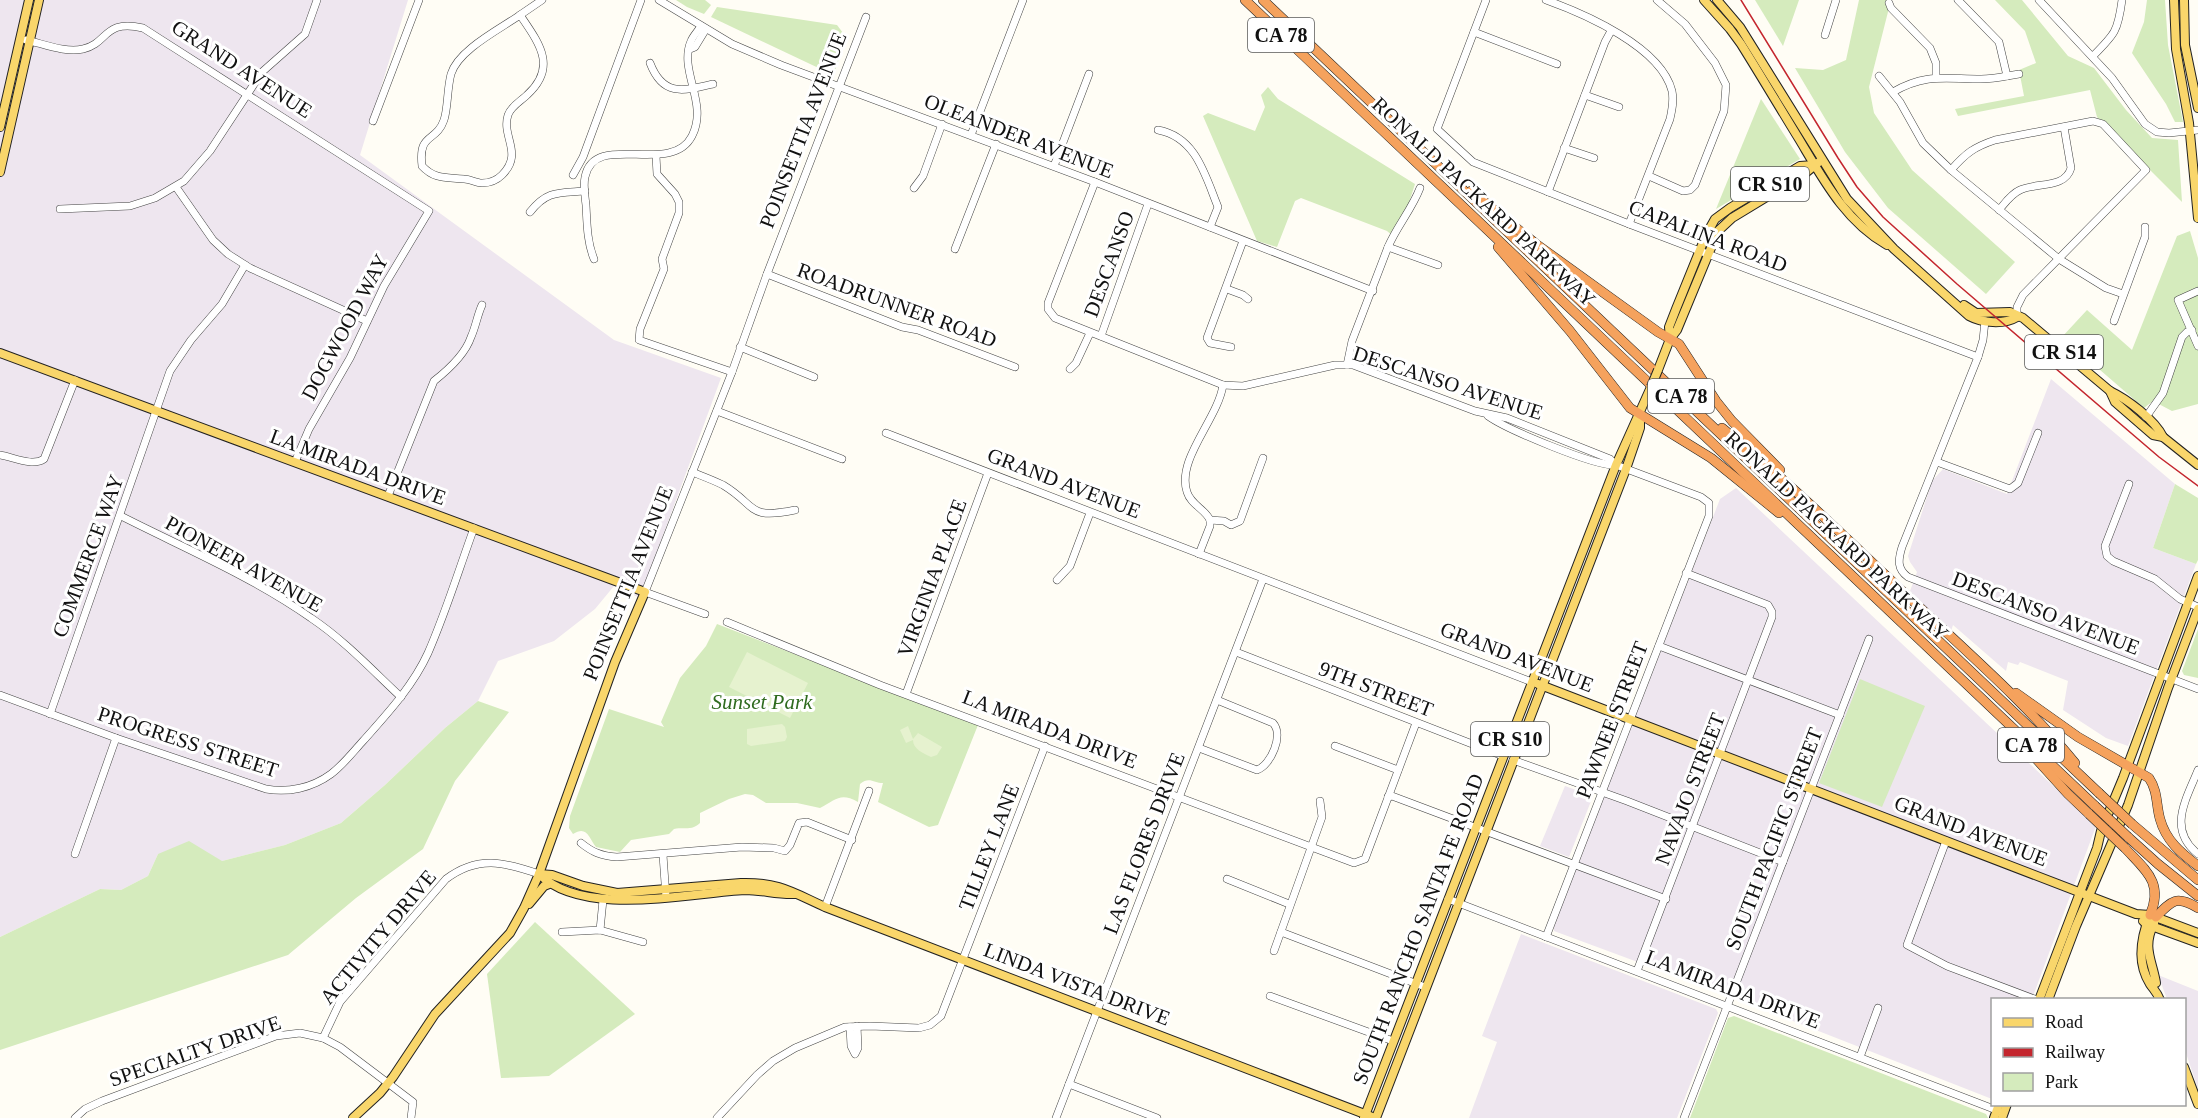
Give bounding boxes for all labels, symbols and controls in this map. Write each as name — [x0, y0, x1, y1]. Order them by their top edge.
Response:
street label: GRAND AVENUE — [167, 15, 317, 123]
road number: CA 78 — [1248, 18, 1314, 52]
street label: POINSETTIA AVENUE — [755, 29, 851, 231]
street label: OLEANDER AVENUE — [921, 89, 1117, 183]
street label: RONALD PACKARD PARKWAY — [1367, 92, 1601, 312]
road number: CR S10 — [1731, 167, 1809, 201]
street label: CAPALINA ROAD — [1625, 195, 1791, 277]
street label: DESCANSO — [1079, 208, 1139, 320]
street label: DOGWOOD WAY — [296, 250, 394, 404]
street label: ROADRUNNER ROAD — [794, 258, 1000, 352]
road number: CR S14 — [2025, 335, 2103, 369]
street label: DESCANSO AVENUE — [1350, 341, 1546, 425]
road number: CA 78 — [1648, 379, 1714, 413]
street label: LA MIRADA DRIVE — [267, 424, 449, 510]
street label: RONALD PACKARD PARKWAY — [1720, 426, 1954, 646]
street label: GRAND AVENUE — [984, 443, 1144, 523]
street label: COMMERCE WAY — [47, 472, 129, 640]
street label: POINSETTIA AVENUE — [578, 482, 678, 684]
street label: VIRGINIA PLACE — [892, 496, 972, 660]
street label: PIONEER AVENUE — [161, 511, 327, 617]
street label: DESCANSO AVENUE — [1949, 566, 2143, 660]
street label: GRAND AVENUE — [1437, 617, 1597, 697]
street label: PAWNEE STREET — [1571, 638, 1653, 802]
street label: 9TH STREET — [1315, 656, 1437, 722]
street label: LA MIRADA DRIVE — [959, 685, 1141, 773]
park label: Sunset Park — [712, 690, 813, 714]
street label: PROGRESS STREET — [95, 701, 281, 783]
street label: NAVAJO STREET — [1650, 709, 1730, 868]
road number: CR S10 — [1471, 722, 1549, 756]
street label: SOUTH PACIFIC STREET — [1720, 724, 1828, 954]
road number: CA 78 — [1998, 728, 2064, 762]
street label: LAS FLORES DRIVE — [1098, 749, 1190, 937]
street label: SOUTH RANCHO SANTA FE ROAD — [1348, 770, 1488, 1088]
street label: TILLEY LANE — [954, 780, 1024, 914]
street label: GRAND AVENUE — [1891, 791, 2051, 871]
street label: ACTIVITY DRIVE — [315, 865, 441, 1009]
street label: LINDA VISTA DRIVE — [981, 937, 1173, 1031]
street label: LA MIRADA DRIVE — [1642, 945, 1824, 1033]
legend — [1991, 998, 2186, 1106]
street label: SPECIALTY DRIVE — [106, 1010, 284, 1092]
text: Road — [2045, 1012, 2083, 1032]
text: Railway — [2045, 1042, 2105, 1062]
text: Park — [2045, 1072, 2078, 1092]

